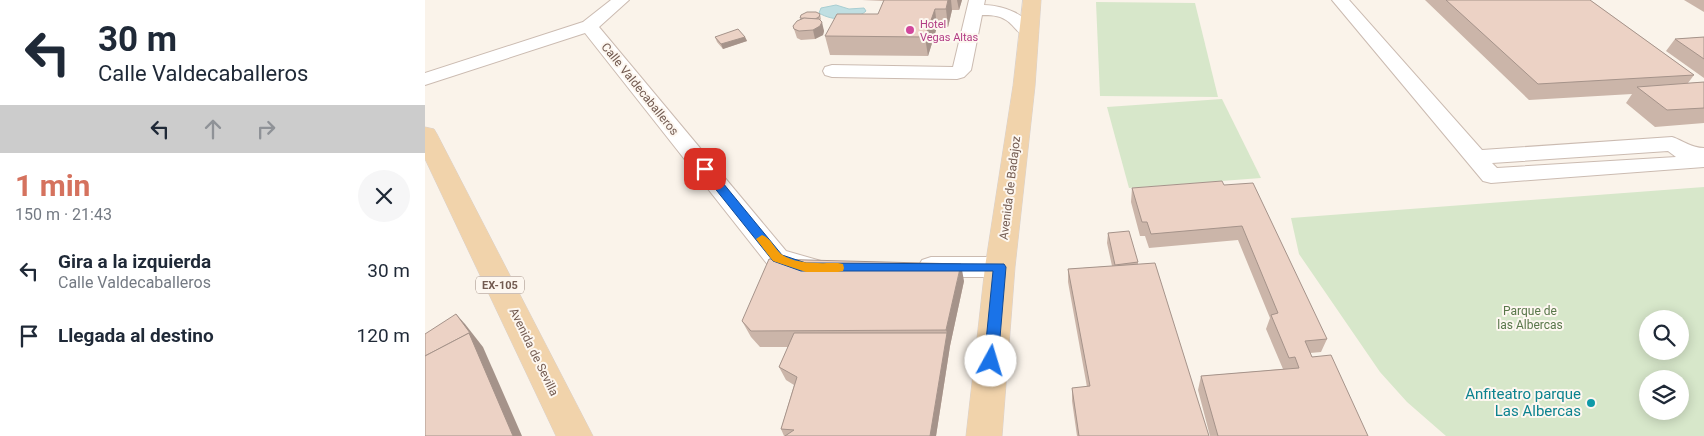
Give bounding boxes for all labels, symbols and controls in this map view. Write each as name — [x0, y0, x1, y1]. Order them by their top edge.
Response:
place label: Hotel Vegas Altas — [920, 18, 979, 44]
text: 30 m — [98, 19, 177, 60]
icon: left — [15, 20, 80, 85]
marker: Hotel Vegas Altas — [904, 24, 916, 36]
street label: Calle Valdecaballeros — [598, 40, 682, 138]
text: Calle Valdecaballeros — [98, 61, 308, 86]
icon: left — [146, 115, 174, 143]
icon: ahead — [199, 115, 227, 143]
icon: right — [252, 115, 280, 143]
street label: Avenida de Badajoz — [997, 135, 1023, 241]
pin — [684, 148, 726, 190]
icon: arrive — [691, 155, 719, 183]
text: 1 min — [15, 168, 90, 203]
button: close — [358, 170, 410, 222]
text: 150 m · 21:43 — [15, 205, 112, 224]
text: Gira a la izquierda — [58, 250, 211, 273]
icon: left — [15, 257, 43, 285]
text: 30 m — [367, 259, 410, 282]
text: Calle Valdecaballeros — [58, 273, 211, 292]
road number: EX-105 — [476, 276, 524, 294]
park label: Parque de las Albercas — [1497, 304, 1563, 332]
street label: Avenida de Sevilla — [507, 306, 561, 398]
map controls — [1639, 310, 1689, 420]
button: search — [1639, 310, 1689, 360]
icon: arrive — [15, 322, 43, 350]
text: Llegada al destino — [58, 324, 214, 347]
text: 120 m — [357, 324, 410, 347]
position arrow — [964, 334, 1016, 386]
button: layers — [1639, 370, 1689, 420]
place label: Anfiteatro parque Las Albercas — [1465, 385, 1581, 420]
marker: Anfiteatro parque Las Albercas — [1585, 397, 1597, 409]

